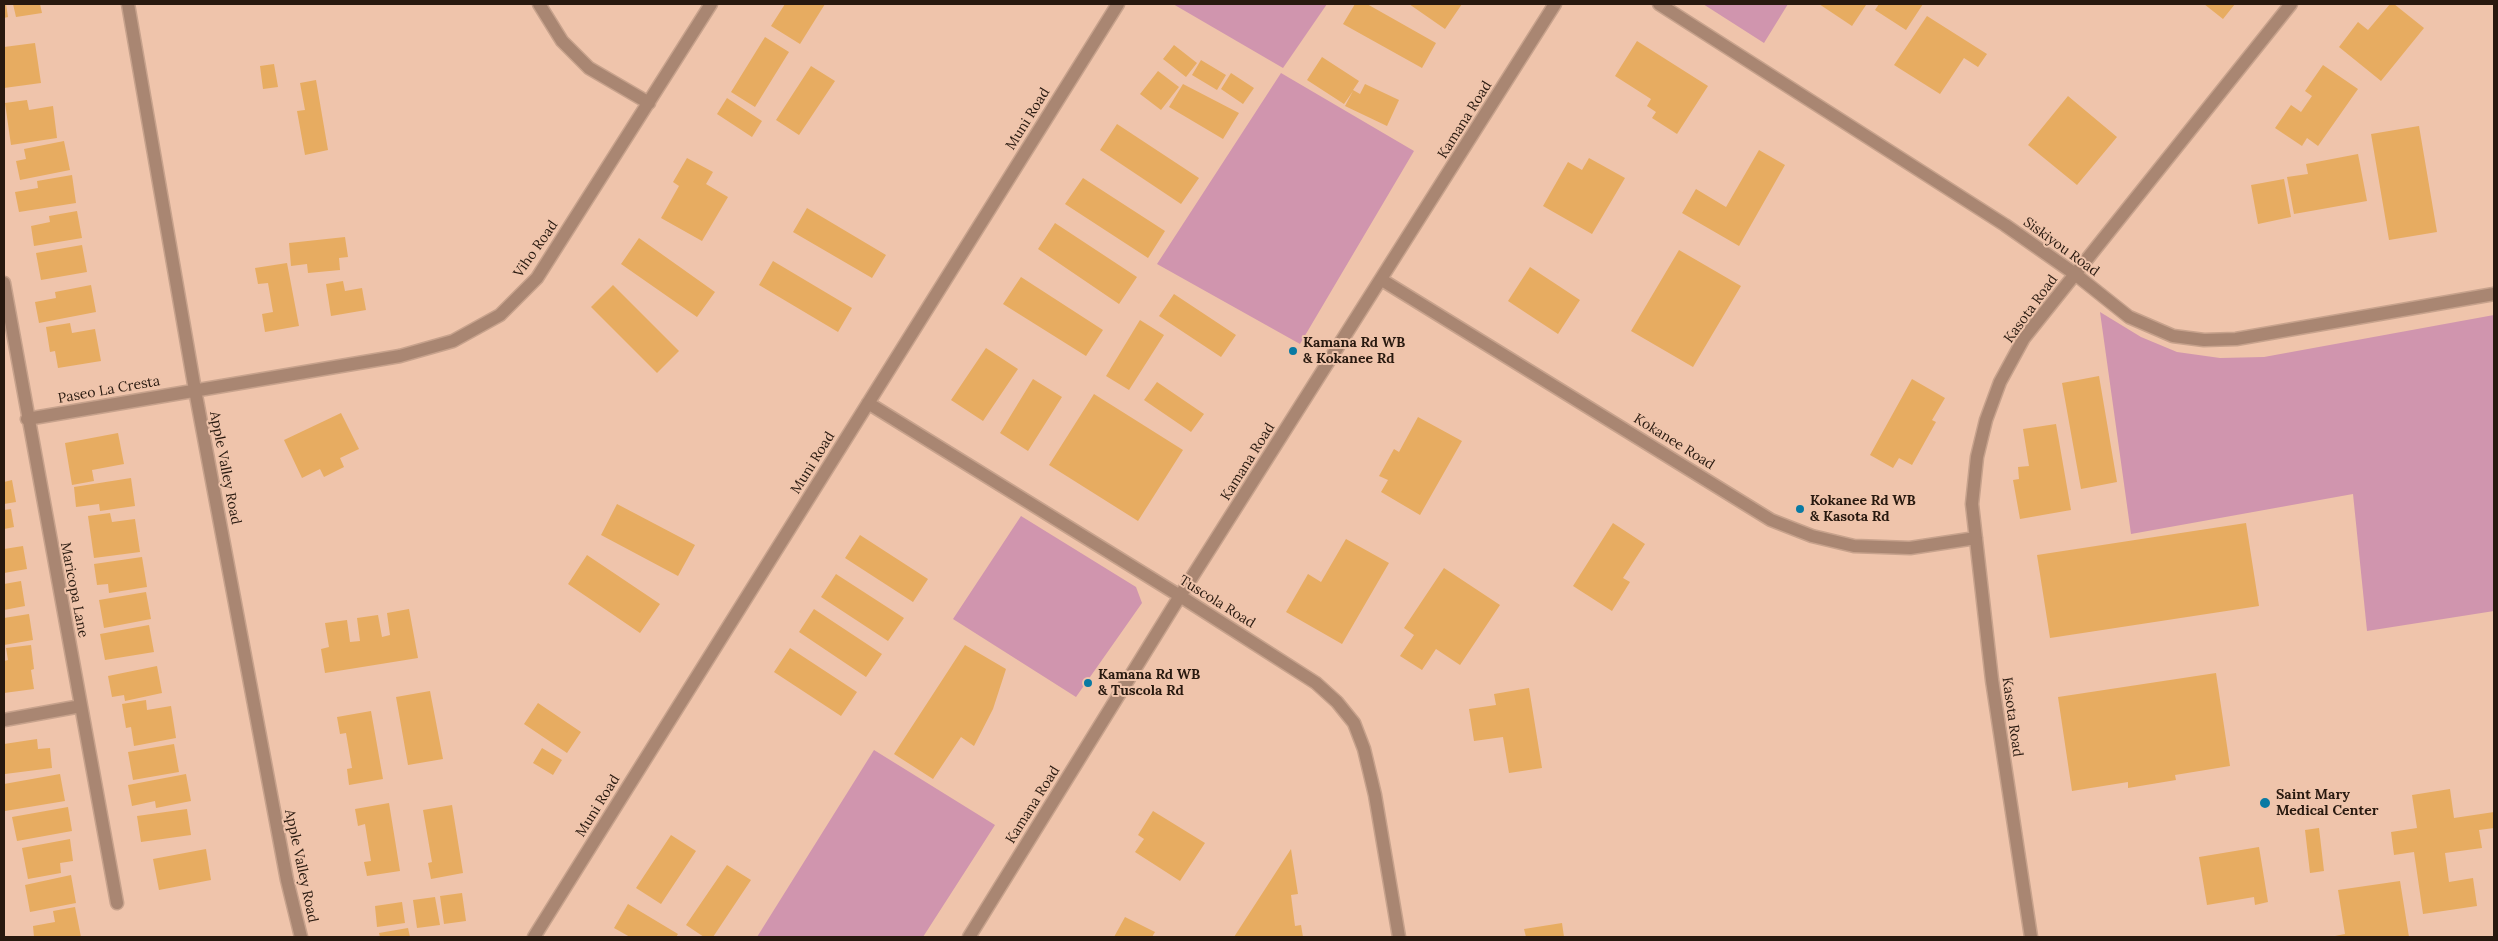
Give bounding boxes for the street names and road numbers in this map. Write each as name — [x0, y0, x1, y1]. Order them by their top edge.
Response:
street label: Kamana Road — [1434, 78, 1496, 162]
street label: Muni Road — [1002, 85, 1054, 153]
street label: Siskiyou Road — [2020, 214, 2102, 280]
street label: Viho Road — [510, 217, 562, 281]
street label: Kasota Road — [2001, 272, 2061, 346]
street label: Paseo La Cresta — [57, 373, 161, 407]
street label: Apple Valley Road — [206, 410, 244, 526]
street label: Kokanee Road — [1631, 410, 1717, 474]
street label: Kamana Road — [1217, 420, 1279, 504]
street label: Muni Road — [787, 429, 839, 497]
street label: Maricopa Lane — [57, 541, 91, 639]
street label: Tuscola Road — [1176, 572, 1258, 632]
street label: Kasota Road — [1998, 676, 2026, 758]
street label: Kamana Road — [1002, 763, 1064, 847]
street label: Muni Road — [572, 772, 624, 840]
street label: Apple Valley Road — [281, 808, 321, 924]

